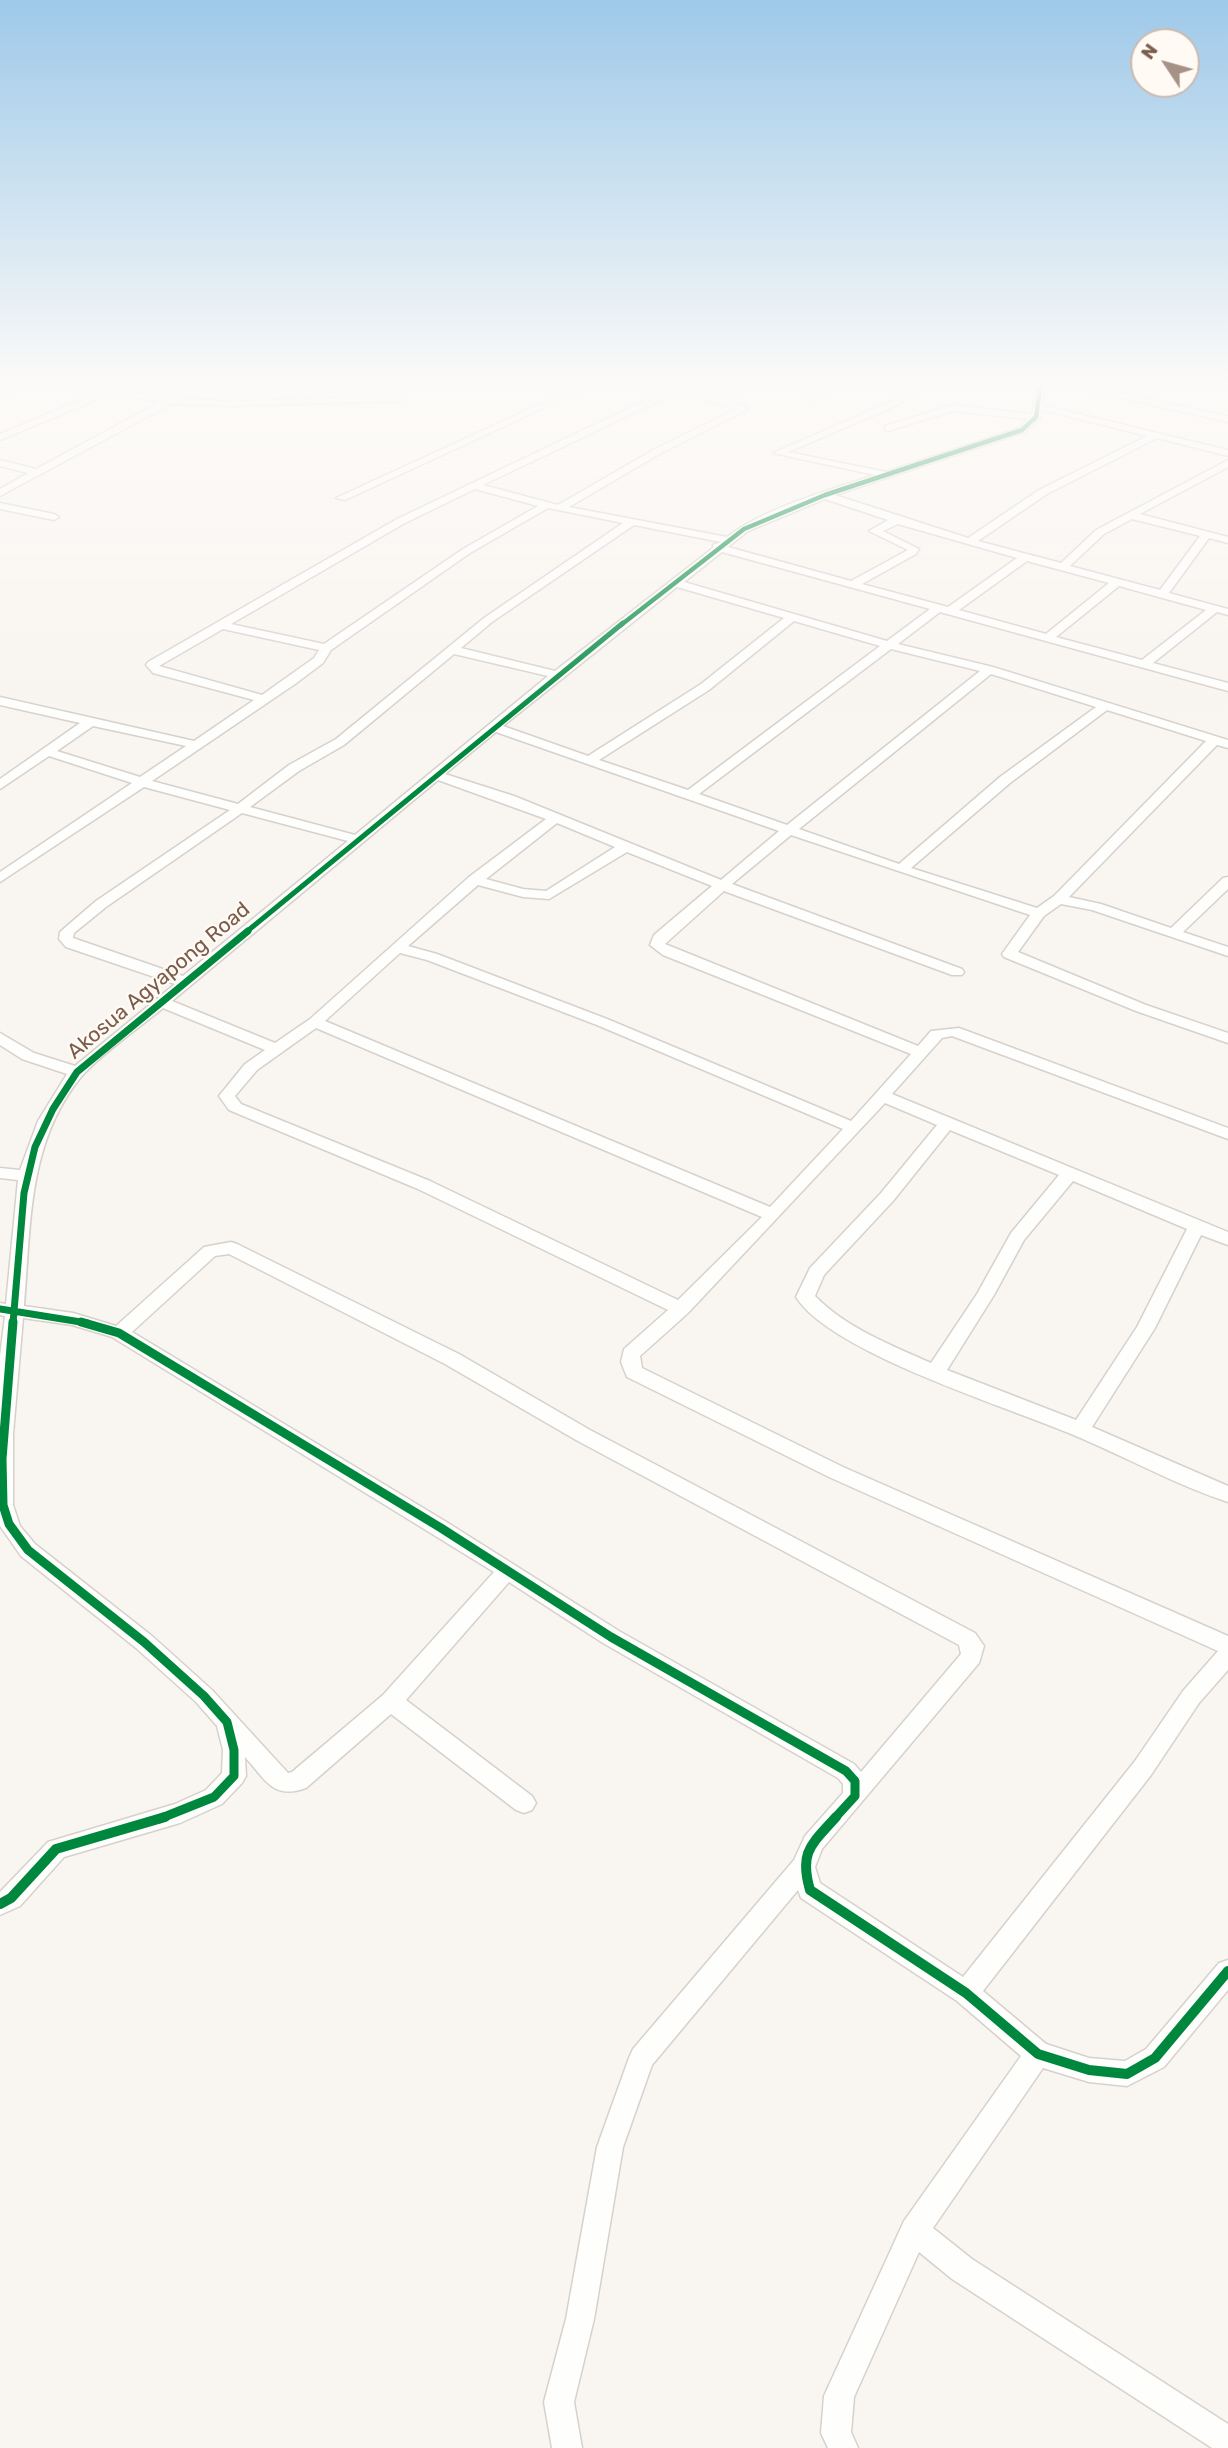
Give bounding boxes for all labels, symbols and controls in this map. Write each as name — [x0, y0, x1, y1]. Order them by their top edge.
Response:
north arrow — [1130, 28, 1200, 98]
text: N — [1136, 39, 1163, 64]
street label: Akosua Agyapong Road — [63, 897, 255, 1065]

